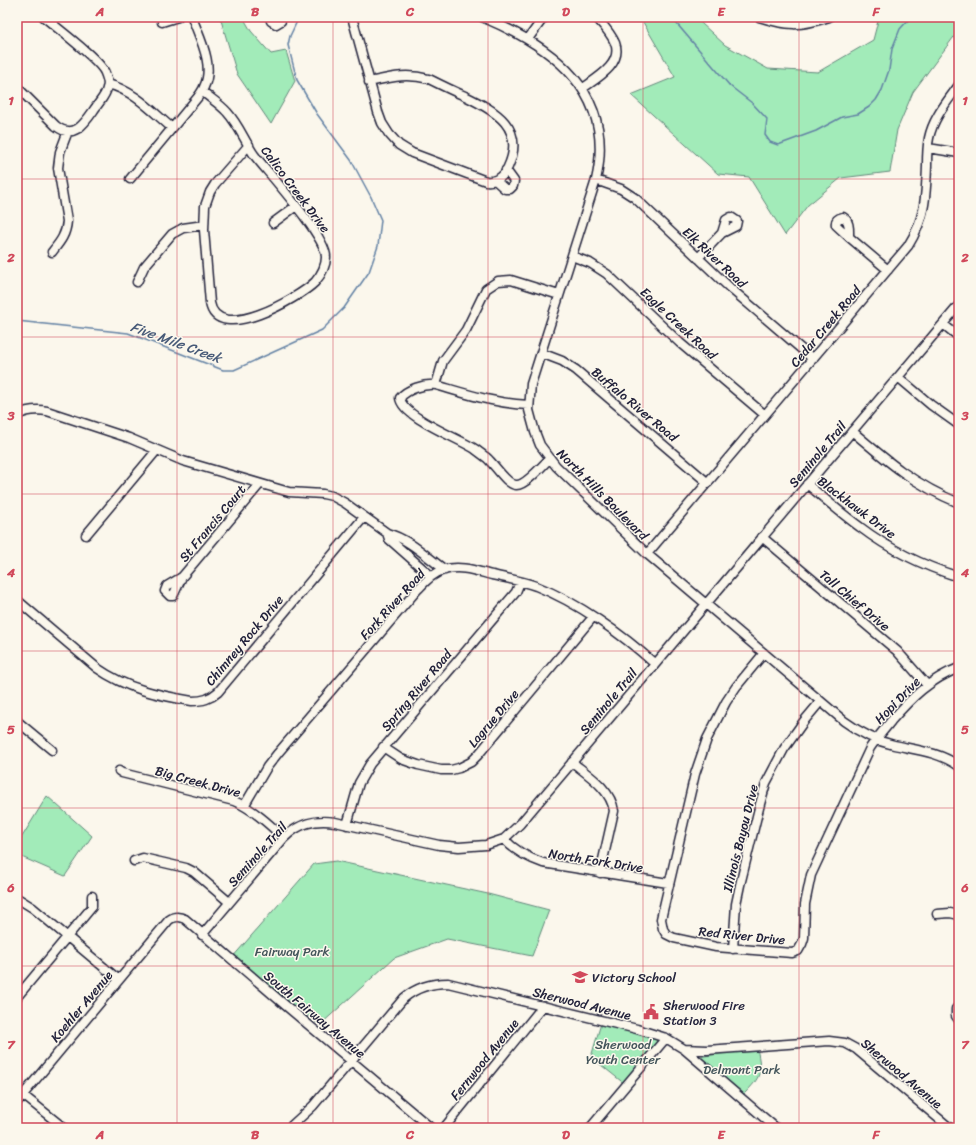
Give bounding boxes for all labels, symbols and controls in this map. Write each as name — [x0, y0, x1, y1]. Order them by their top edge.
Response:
text: A — [95, 0, 104, 23]
text: B — [251, 0, 260, 23]
text: C — [405, 0, 415, 23]
text: D — [562, 0, 570, 23]
text: E — [717, 0, 726, 23]
text: F — [871, 0, 880, 23]
text: 1 — [8, 89, 14, 112]
text: 1 — [962, 89, 968, 112]
street label: Calico Creek Drive — [255, 141, 336, 238]
street label: Elk River Road — [677, 221, 753, 294]
text: 2 — [6, 246, 15, 269]
text: 2 — [960, 246, 969, 269]
street label: Cedar Creek Road — [784, 279, 867, 373]
street label: Eagle Creek Road — [635, 281, 723, 366]
water label: Five Mile Creek — [127, 314, 226, 371]
street label: Buffalo River Road — [586, 361, 684, 448]
text: 3 — [6, 404, 15, 427]
text: 3 — [960, 404, 969, 427]
street label: Seminole Trail — [783, 416, 852, 493]
street label: North Hills Boulevard — [551, 443, 655, 547]
street label: Blackhawk Drive — [812, 470, 901, 545]
street label: St Francis Court — [173, 479, 252, 567]
text: 4 — [6, 561, 16, 584]
text: 4 — [960, 561, 970, 584]
street label: Fork River Road — [354, 563, 432, 645]
street label: Tall Chief Drive — [814, 564, 896, 637]
street label: Chimney Rock Drive — [199, 589, 290, 691]
street label: Spring River Road — [375, 643, 458, 737]
street label: Seminole Trail — [574, 663, 643, 740]
street label: Hopi Drive — [869, 671, 926, 730]
street label: Lagrue Drive — [462, 684, 525, 753]
text: 5 — [7, 718, 15, 741]
text: 5 — [961, 718, 969, 741]
street label: Big Creek Drive — [152, 759, 244, 804]
street label: Illinois Bayou Drive — [716, 781, 765, 896]
street label: Seminole Trail — [222, 816, 293, 892]
street label: North Fork Drive — [547, 842, 645, 879]
text: 6 — [6, 876, 15, 899]
text: 6 — [960, 876, 969, 899]
street label: Red River Drive — [698, 920, 787, 951]
park label: Fairway Park — [255, 940, 329, 963]
street label: Koehler Avenue — [44, 965, 119, 1047]
street label: South Fairway Avenue — [259, 965, 371, 1064]
place label: Victory School — [592, 966, 676, 989]
school or university icon: Victory School — [571, 968, 589, 986]
street label: Sherwood Avenue — [530, 980, 634, 1027]
place label: Sherwood Fire Station 3 — [663, 994, 745, 1032]
public building icon: Sherwood Fire Station 3 — [642, 1003, 660, 1021]
street label: Fernwood Avenue — [444, 1013, 525, 1105]
street label: Sherwood Avenue — [856, 1032, 948, 1115]
text: 7 — [7, 1033, 16, 1056]
park label: Sherwood Youth Center — [586, 1033, 661, 1071]
text: 7 — [961, 1033, 970, 1056]
park label: Delmont Park — [703, 1058, 781, 1081]
text: A — [95, 1123, 104, 1145]
text: B — [251, 1123, 260, 1145]
text: C — [405, 1123, 415, 1145]
text: D — [562, 1123, 570, 1145]
text: E — [717, 1123, 726, 1145]
text: F — [871, 1123, 880, 1145]

